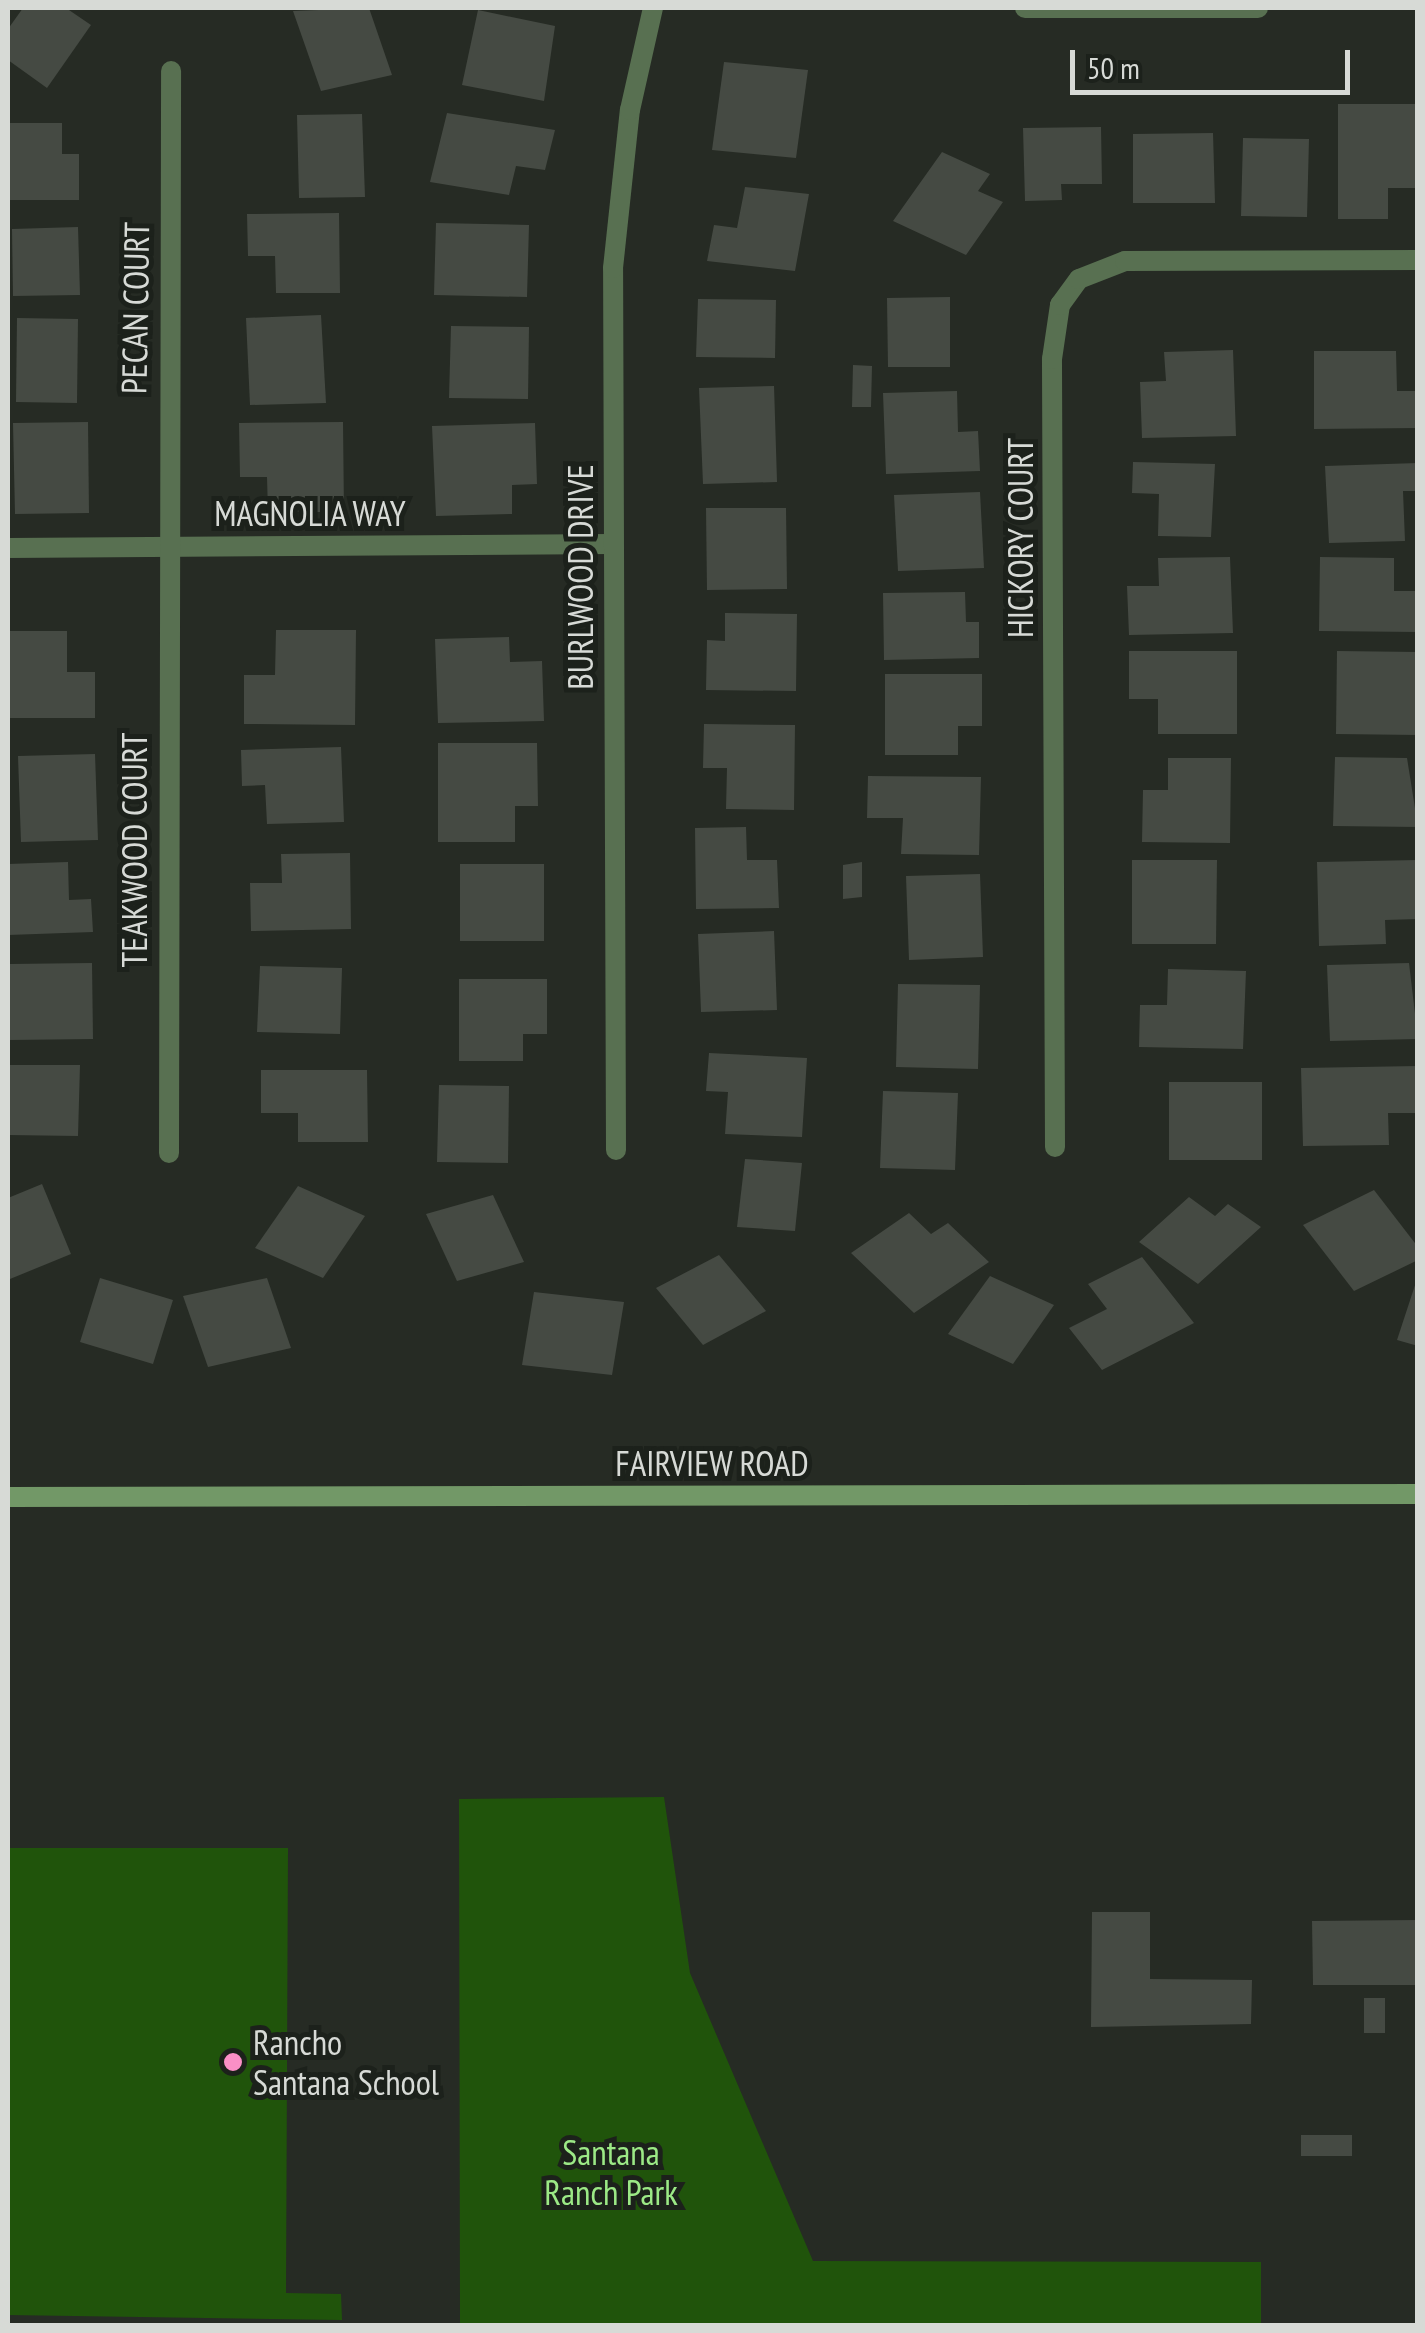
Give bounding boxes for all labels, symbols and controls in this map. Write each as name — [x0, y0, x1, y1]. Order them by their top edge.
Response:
scale bar — [1075, 30, 1355, 92]
text: 50 m — [1087, 48, 1140, 87]
street label: PECAN COURT — [112, 222, 158, 394]
street label: HICKORY COURT — [999, 438, 1041, 638]
street label: BURLWOOD DRIVE — [559, 464, 601, 690]
street label: MAGNOLIA WAY — [213, 492, 407, 534]
street label: TEAKWOOD COURT — [113, 733, 155, 967]
street label: FAIRVIEW ROAD — [615, 1442, 809, 1484]
place label: Rancho Santana School — [253, 2021, 439, 2103]
marker: Rancho Santana School — [222, 2051, 244, 2073]
park label: Santana Ranch Park — [544, 2131, 678, 2213]

